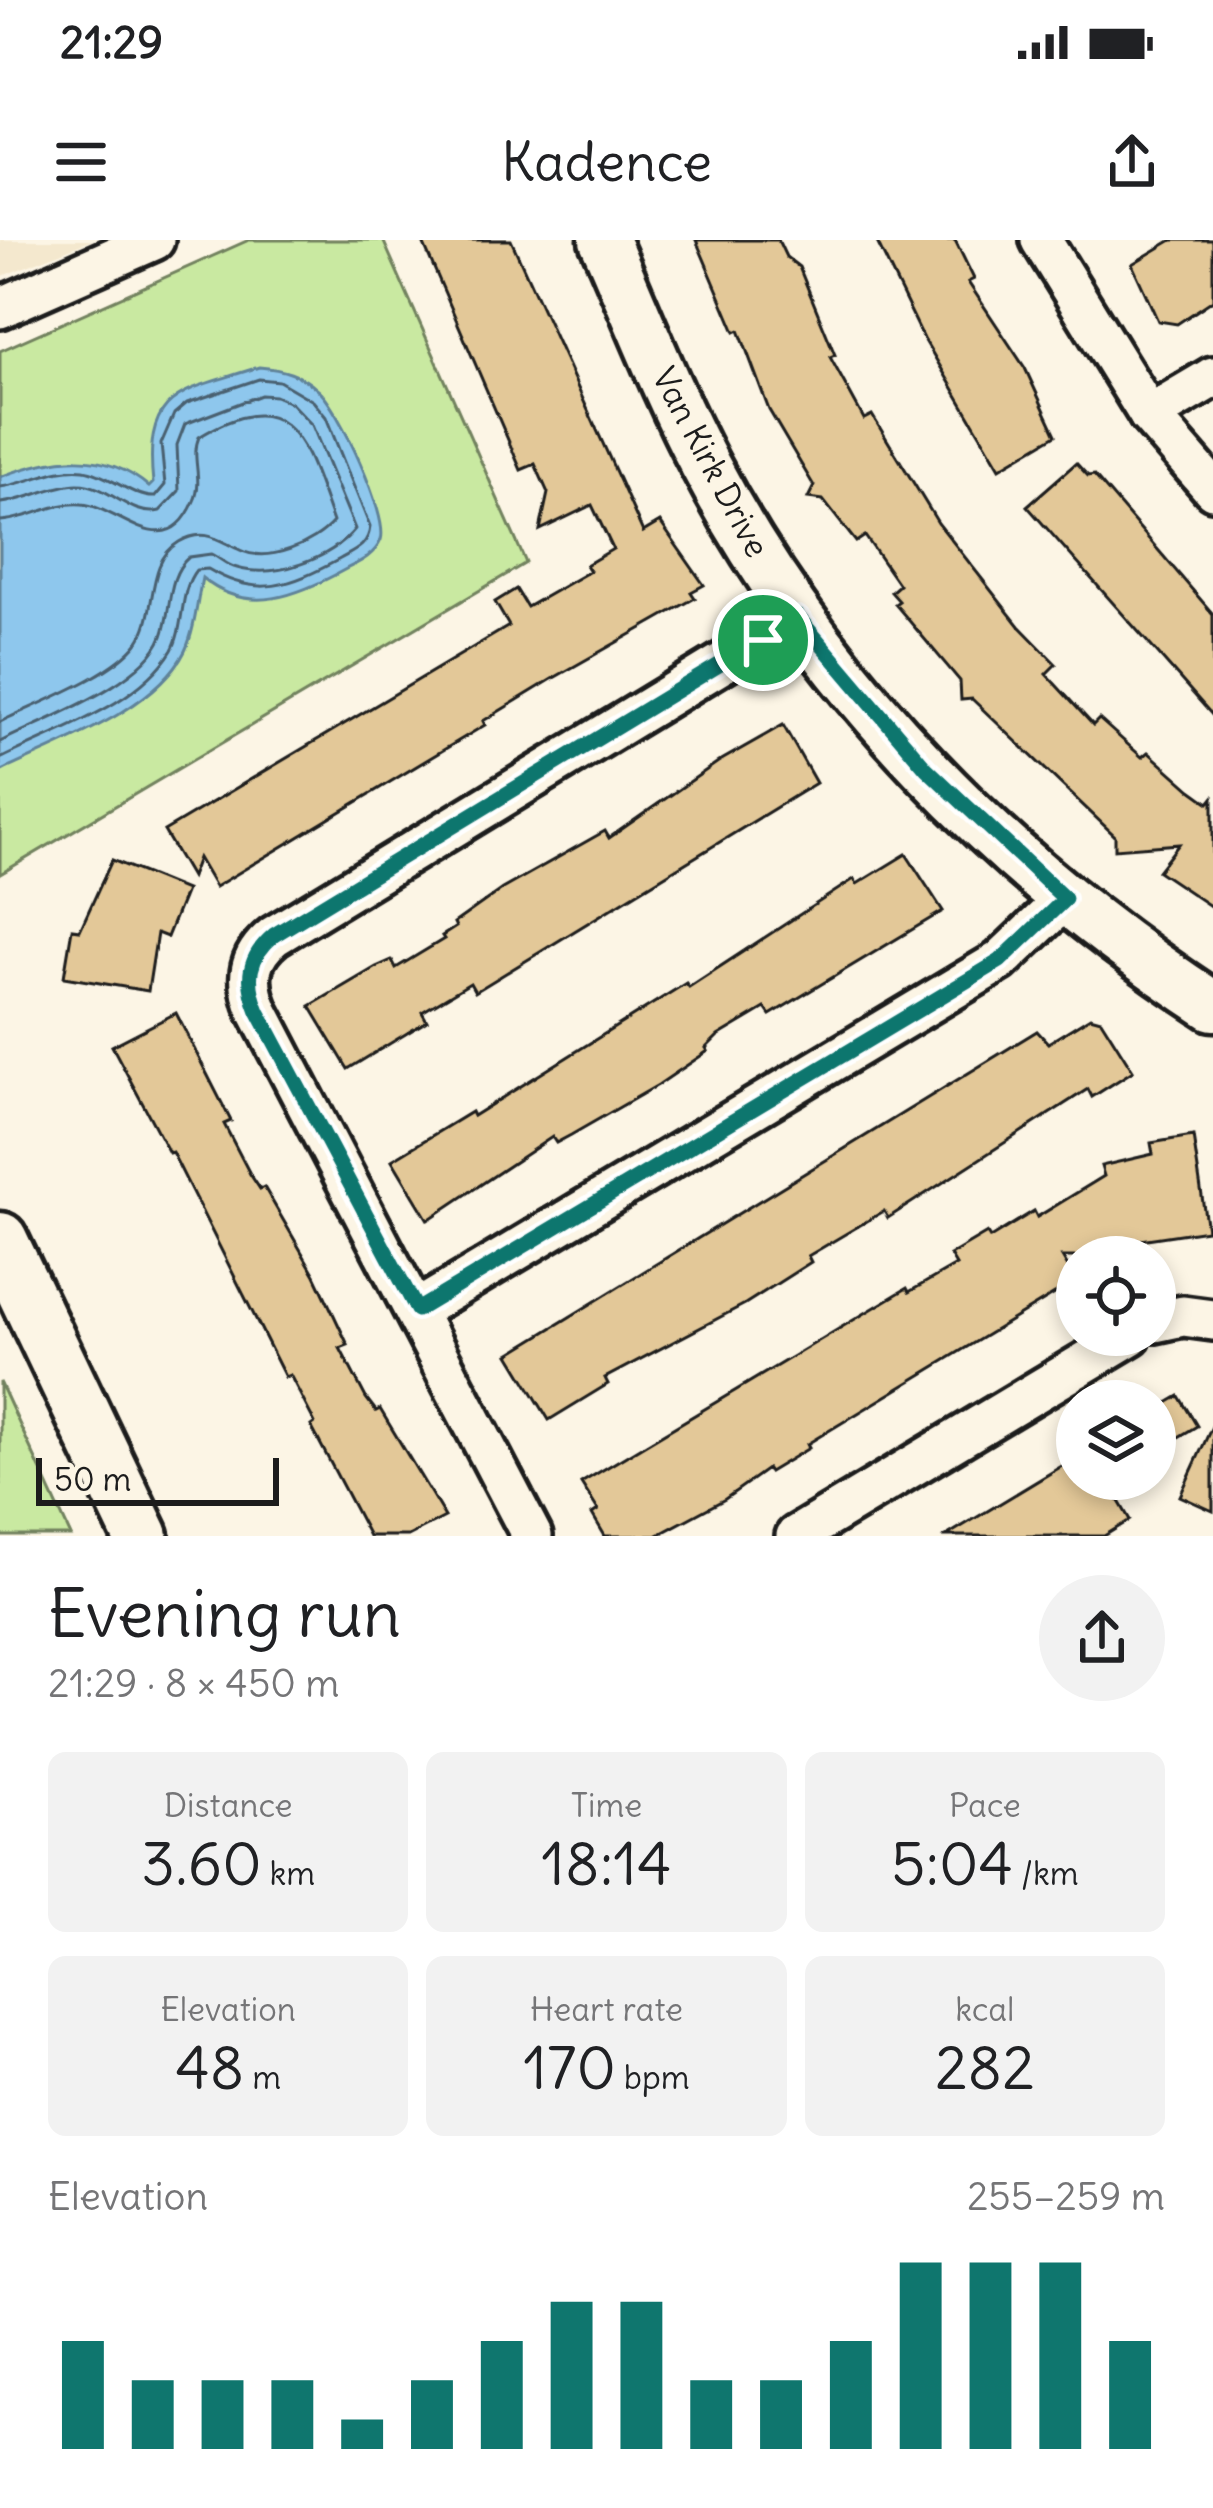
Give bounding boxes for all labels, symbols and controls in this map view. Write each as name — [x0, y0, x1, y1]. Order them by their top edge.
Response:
text: 21:29 — [60, 14, 163, 70]
text: Kadence — [501, 128, 712, 196]
icon: menu — [48, 129, 114, 195]
icon: share — [1099, 129, 1165, 195]
street label: Van Kirk Drive — [643, 360, 779, 564]
pin — [712, 589, 814, 691]
icon: arrive — [730, 607, 796, 673]
map controls — [1056, 1236, 1176, 1500]
button: locate — [1056, 1236, 1176, 1356]
button: layers — [1056, 1380, 1176, 1500]
scale bar — [36, 1452, 279, 1505]
text: 50 m — [54, 1458, 131, 1500]
text: Evening run — [48, 1572, 401, 1655]
button: share — [1039, 1575, 1165, 1701]
text: 21:29 · 8 × 450 m — [48, 1659, 340, 1708]
text: Distance — [164, 1784, 293, 1826]
text: Time — [571, 1784, 642, 1826]
text: Pace — [949, 1784, 1021, 1826]
text: 3.60 — [141, 1826, 262, 1901]
text: 18:14 — [541, 1826, 672, 1901]
text: 5:04 — [891, 1826, 1013, 1901]
text: km — [262, 1852, 315, 1894]
text: /km — [1013, 1852, 1079, 1894]
text: Elevation — [160, 1988, 296, 2030]
text: Heart rate — [530, 1988, 683, 2030]
text: kcal — [955, 1988, 1015, 2030]
text: 48 — [175, 2030, 244, 2105]
text: 170 — [523, 2030, 616, 2105]
text: 282 — [935, 2030, 1035, 2105]
text: m — [244, 2056, 281, 2098]
text: bpm — [616, 2056, 690, 2098]
text: Elevation — [48, 2172, 208, 2221]
text: 255–259 m — [967, 2172, 1165, 2221]

